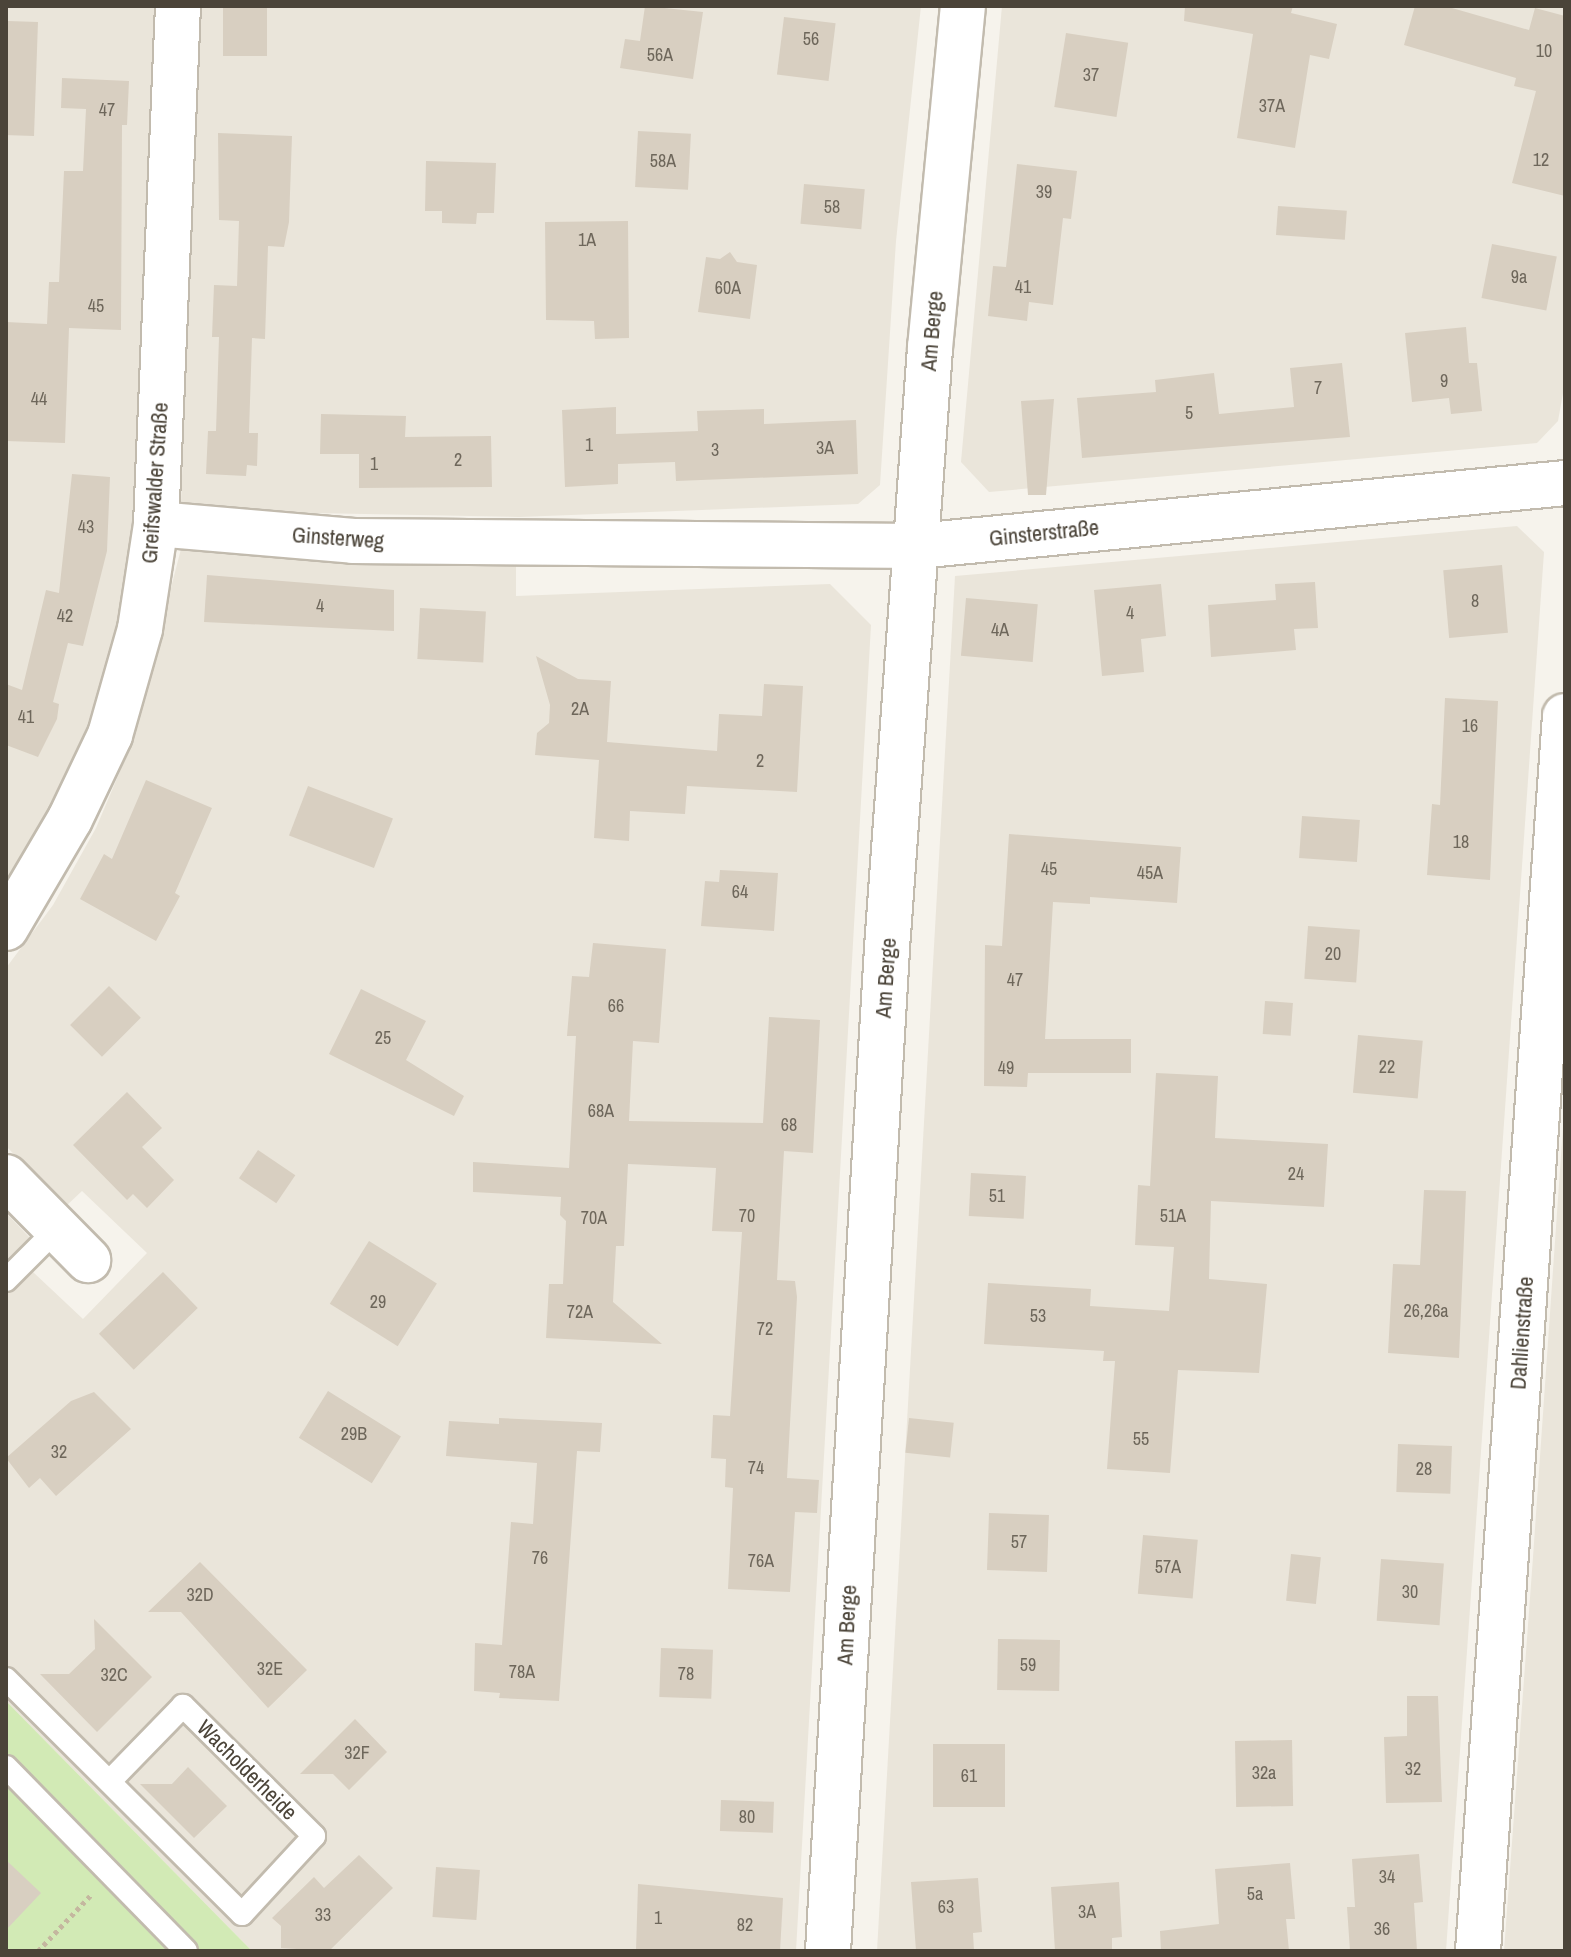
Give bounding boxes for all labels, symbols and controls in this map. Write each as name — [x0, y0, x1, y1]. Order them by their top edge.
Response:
house number: 56 — [803, 28, 819, 50]
house number: 10 — [1536, 40, 1552, 62]
house number: 56A — [647, 44, 673, 66]
house number: 37 — [1083, 64, 1099, 86]
house number: 37A — [1259, 95, 1285, 117]
house number: 47 — [99, 99, 115, 121]
house number: 12 — [1533, 149, 1549, 171]
house number: 58A — [650, 150, 676, 172]
house number: 39 — [1036, 181, 1052, 203]
house number: 58 — [824, 196, 840, 218]
house number: 1A — [578, 229, 596, 251]
house number: 9a — [1511, 266, 1527, 288]
house number: 41 — [1015, 276, 1031, 298]
house number: 60A — [715, 277, 741, 299]
street label: Am Berge — [915, 290, 949, 372]
house number: 45 — [88, 295, 104, 317]
house number: 9 — [1440, 370, 1448, 392]
house number: 7 — [1314, 377, 1322, 399]
house number: 44 — [31, 388, 47, 410]
street label: Greifswalder Straße — [136, 402, 174, 564]
house number: 5 — [1185, 402, 1193, 424]
house number: 1 — [585, 434, 593, 456]
house number: 3A — [816, 437, 834, 459]
house number: 3 — [711, 439, 719, 461]
house number: 2 — [454, 449, 462, 471]
house number: 1 — [370, 453, 378, 475]
street label: Ginsterstraße — [988, 514, 1100, 552]
house number: 43 — [78, 516, 94, 538]
street label: Ginsterweg — [291, 522, 385, 554]
house number: 8 — [1471, 590, 1479, 612]
house number: 4 — [316, 595, 324, 617]
house number: 4 — [1126, 602, 1134, 624]
house number: 42 — [57, 605, 73, 627]
house number: 4A — [991, 619, 1009, 641]
house number: 2A — [571, 698, 589, 720]
house number: 41 — [18, 706, 34, 728]
house number: 16 — [1462, 715, 1478, 737]
house number: 2 — [756, 750, 764, 772]
house number: 18 — [1453, 831, 1469, 853]
house number: 45 — [1041, 858, 1057, 880]
house number: 45A — [1137, 862, 1163, 884]
house number: 64 — [732, 881, 748, 903]
street label: Am Berge — [870, 937, 902, 1019]
house number: 20 — [1325, 943, 1341, 965]
house number: 47 — [1007, 969, 1023, 991]
house number: 66 — [608, 995, 624, 1017]
house number: 25 — [375, 1027, 391, 1049]
house number: 22 — [1379, 1056, 1395, 1078]
house number: 49 — [998, 1057, 1014, 1079]
house number: 68A — [588, 1100, 614, 1122]
house number: 68 — [781, 1114, 797, 1136]
house number: 24 — [1288, 1163, 1304, 1185]
house number: 51 — [989, 1185, 1005, 1207]
house number: 70 — [739, 1205, 755, 1227]
house number: 51A — [1160, 1205, 1186, 1227]
house number: 70A — [581, 1207, 607, 1229]
street label: Dahlienstraße — [1505, 1276, 1539, 1390]
house number: 29 — [370, 1291, 386, 1313]
house number: 26,26a — [1403, 1300, 1449, 1322]
house number: 72A — [567, 1301, 593, 1323]
house number: 53 — [1030, 1305, 1046, 1327]
house number: 72 — [757, 1318, 773, 1340]
house number: 29B — [341, 1423, 367, 1445]
house number: 55 — [1133, 1428, 1149, 1450]
house number: 32 — [51, 1441, 67, 1463]
house number: 74 — [748, 1457, 764, 1479]
house number: 28 — [1416, 1458, 1432, 1480]
house number: 57 — [1011, 1531, 1027, 1553]
house number: 76 — [532, 1547, 548, 1569]
house number: 76A — [748, 1550, 774, 1572]
house number: 57A — [1155, 1556, 1181, 1578]
house number: 30 — [1402, 1581, 1418, 1603]
house number: 32D — [186, 1584, 214, 1606]
street label: Am Berge — [832, 1584, 862, 1666]
house number: 59 — [1020, 1654, 1036, 1676]
house number: 32E — [257, 1658, 283, 1680]
house number: 78A — [509, 1661, 535, 1683]
house number: 78 — [678, 1663, 694, 1685]
house number: 32C — [100, 1664, 128, 1686]
street label: Wacholderheide — [191, 1714, 303, 1826]
house number: 32F — [344, 1742, 370, 1764]
house number: 32 — [1405, 1758, 1421, 1780]
house number: 32a — [1252, 1762, 1276, 1784]
house number: 61 — [961, 1765, 977, 1787]
house number: 80 — [739, 1806, 755, 1828]
house number: 34 — [1379, 1866, 1395, 1888]
house number: 5a — [1247, 1883, 1263, 1905]
house number: 63 — [938, 1896, 954, 1918]
house number: 3A — [1078, 1901, 1096, 1923]
house number: 33 — [315, 1904, 331, 1926]
house number: 1 — [654, 1907, 662, 1929]
house number: 82 — [737, 1914, 753, 1936]
house number: 36 — [1374, 1918, 1390, 1940]

